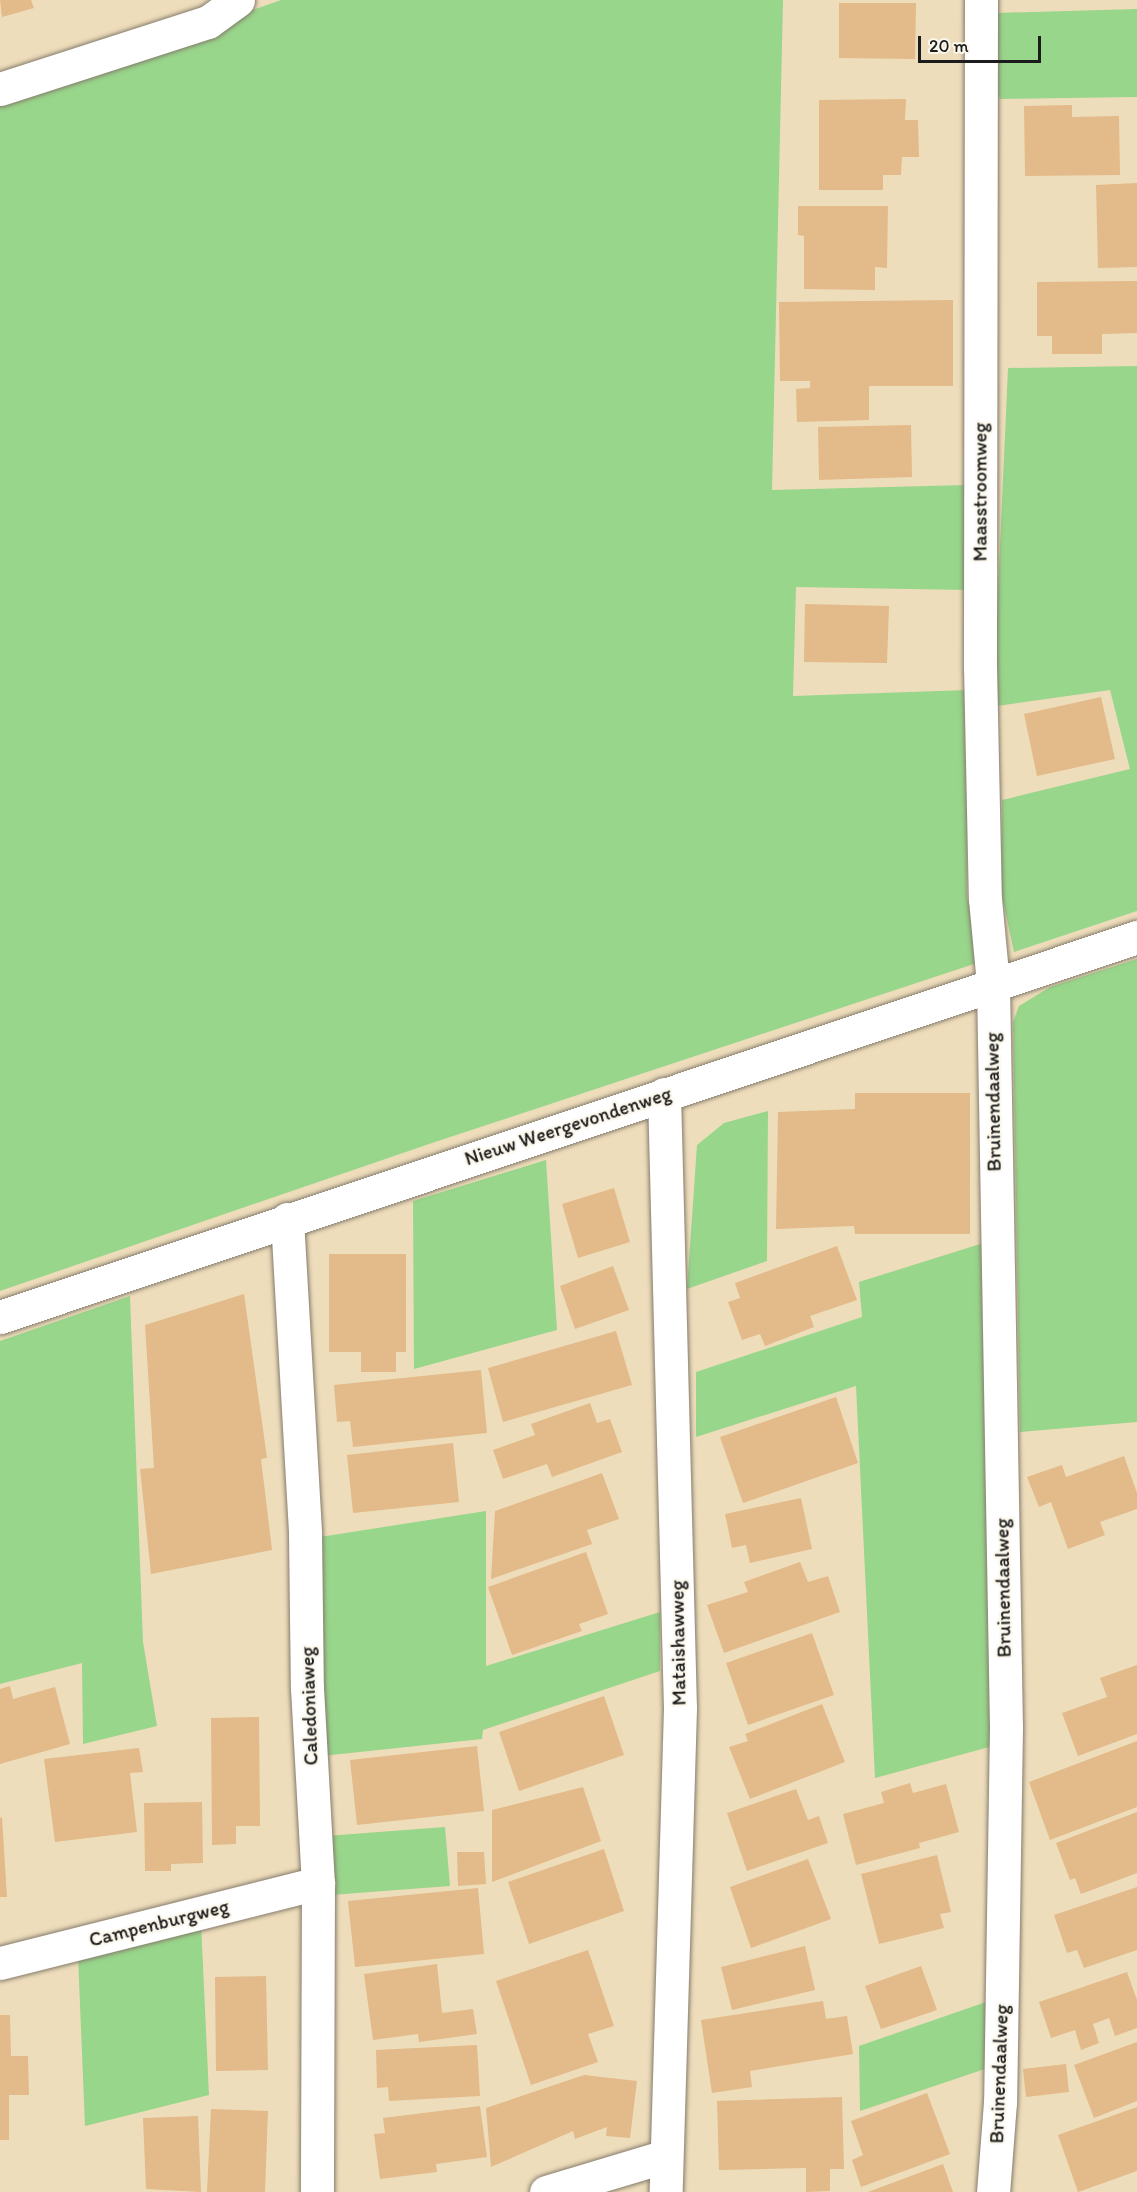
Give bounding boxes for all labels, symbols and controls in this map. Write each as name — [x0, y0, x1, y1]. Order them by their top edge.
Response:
scale bar — [921, 24, 1044, 62]
text: 20 m — [929, 35, 969, 57]
street label: Maasstroomweg — [968, 422, 992, 562]
street label: Bruinendaalweg — [980, 1032, 1006, 1172]
street label: Nieuw Weergevondenweg — [461, 1081, 675, 1171]
street label: Bruinendaalweg — [990, 1518, 1016, 1658]
street label: Mataishawweg — [665, 1580, 691, 1706]
street label: Caledoniaweg — [295, 1646, 323, 1766]
street label: Campenburgweg — [87, 1894, 231, 1952]
street label: Bruinendaalweg — [985, 2004, 1013, 2144]

